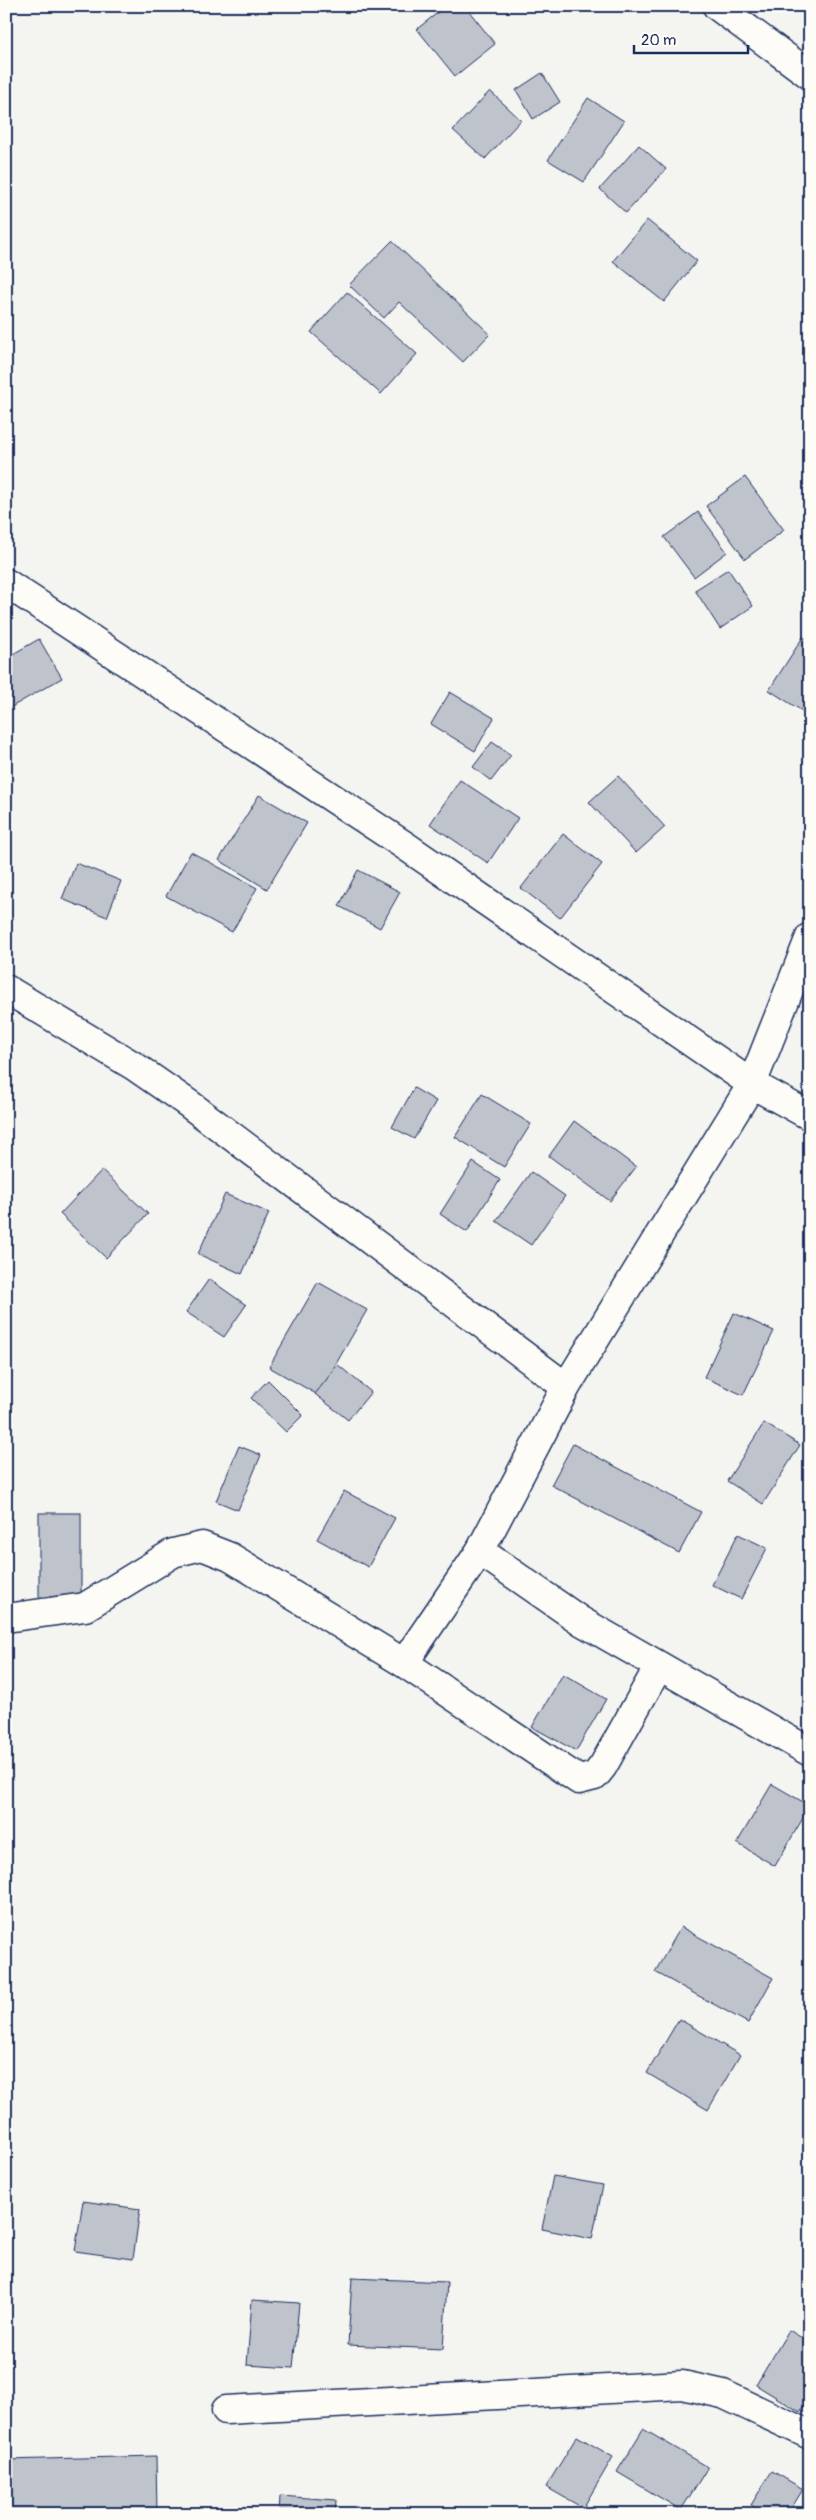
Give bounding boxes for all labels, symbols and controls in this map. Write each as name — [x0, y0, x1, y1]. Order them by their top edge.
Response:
scale bar — [634, 22, 747, 54]
text: 20 m — [641, 31, 676, 50]

